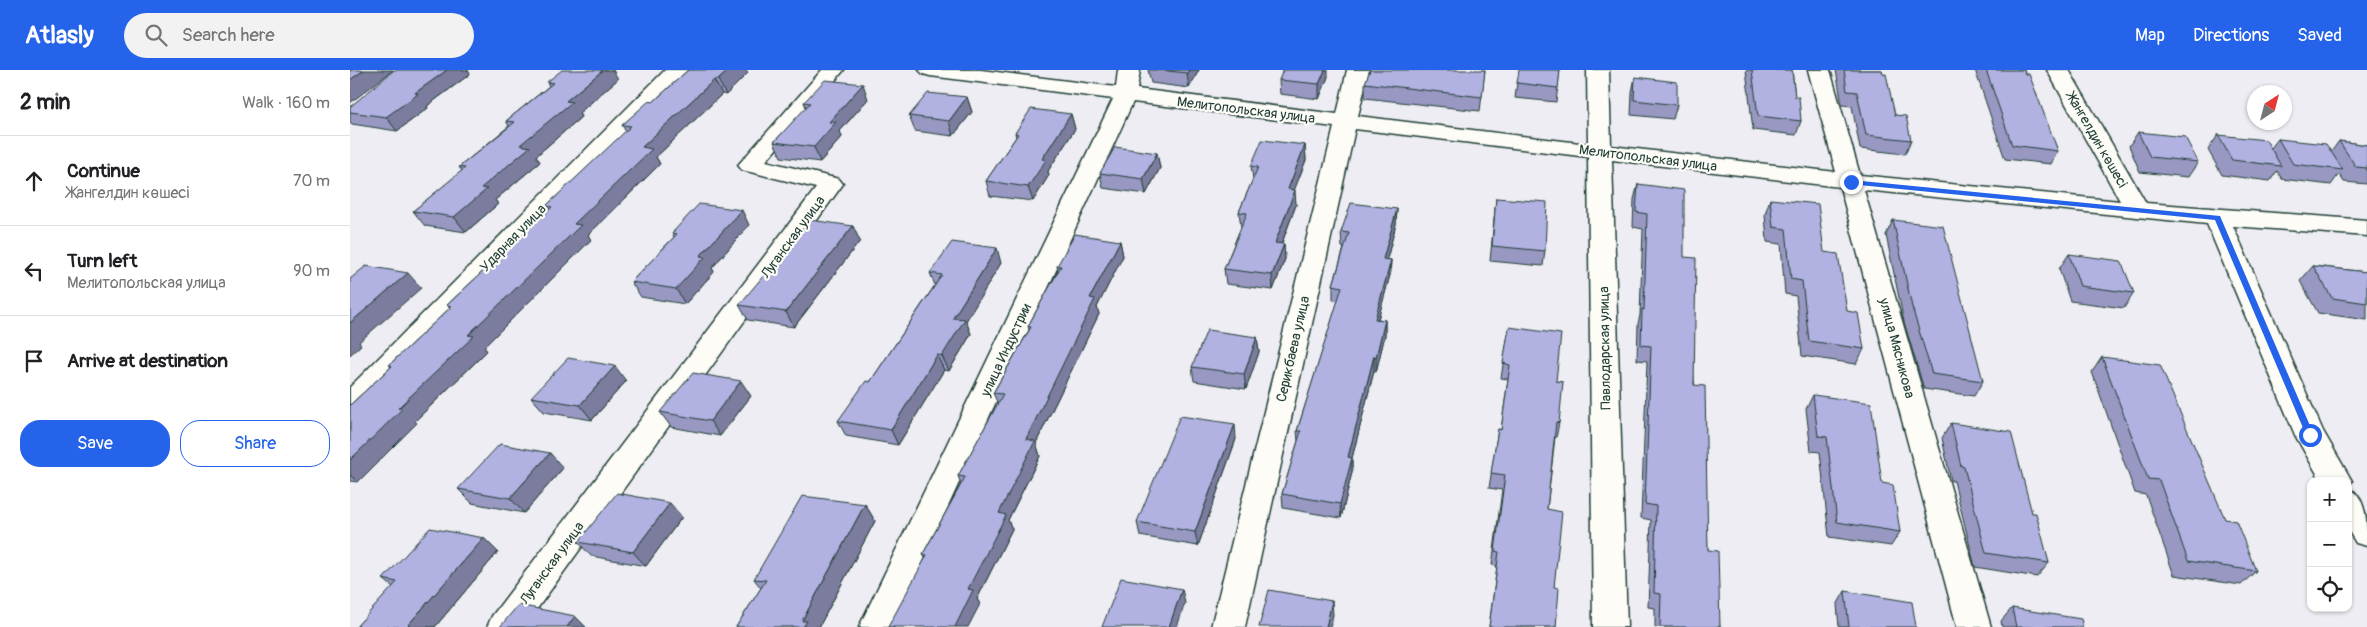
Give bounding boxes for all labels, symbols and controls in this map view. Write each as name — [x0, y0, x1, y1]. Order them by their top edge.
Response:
search box — [124, 13, 474, 58]
text: Atlasly — [25, 21, 94, 50]
icon: search — [142, 21, 170, 49]
text: Search here — [182, 23, 275, 47]
text: Map — [2135, 24, 2165, 47]
text: Directions — [2193, 24, 2269, 47]
text: Saved — [2297, 24, 2342, 47]
north arrow — [2247, 85, 2292, 130]
street label: Жангелдин көшесі — [2062, 88, 2131, 191]
text: 2 min — [20, 89, 70, 116]
text: Walk · 160 m — [242, 93, 330, 113]
street label: Мелитопольская улица — [1176, 93, 1316, 127]
street label: Мелитопольская улица — [1578, 141, 1718, 175]
text: Continue — [67, 159, 140, 183]
icon: ahead — [20, 167, 48, 195]
text: 70 m — [293, 171, 330, 191]
route end — [1840, 171, 1863, 194]
text: Жангелдин көшесі — [67, 183, 189, 203]
street label: Луганская улица — [757, 192, 829, 282]
street label: Ударная улица — [476, 200, 550, 276]
text: Turn left — [67, 249, 137, 273]
icon: left — [20, 257, 48, 285]
text: 90 m — [293, 261, 330, 281]
text: Мелитопольская улица — [67, 273, 226, 293]
street label: Павлодарская улица — [1595, 286, 1615, 410]
street label: Серикбаева улица — [1273, 294, 1313, 404]
street label: улица Мясникова — [1875, 295, 1919, 400]
street label: улица Индустрии — [977, 301, 1035, 400]
icon: arrive — [20, 347, 48, 375]
text: Arrive at destination — [67, 349, 228, 373]
button: Save — [20, 420, 170, 467]
button: Share — [180, 420, 330, 467]
route start — [2299, 424, 2322, 447]
map controls — [2307, 477, 2352, 612]
button: + — [2307, 477, 2352, 522]
street label: Луганская улица — [516, 518, 588, 608]
button: − — [2307, 522, 2352, 567]
button: locate — [2307, 567, 2352, 612]

